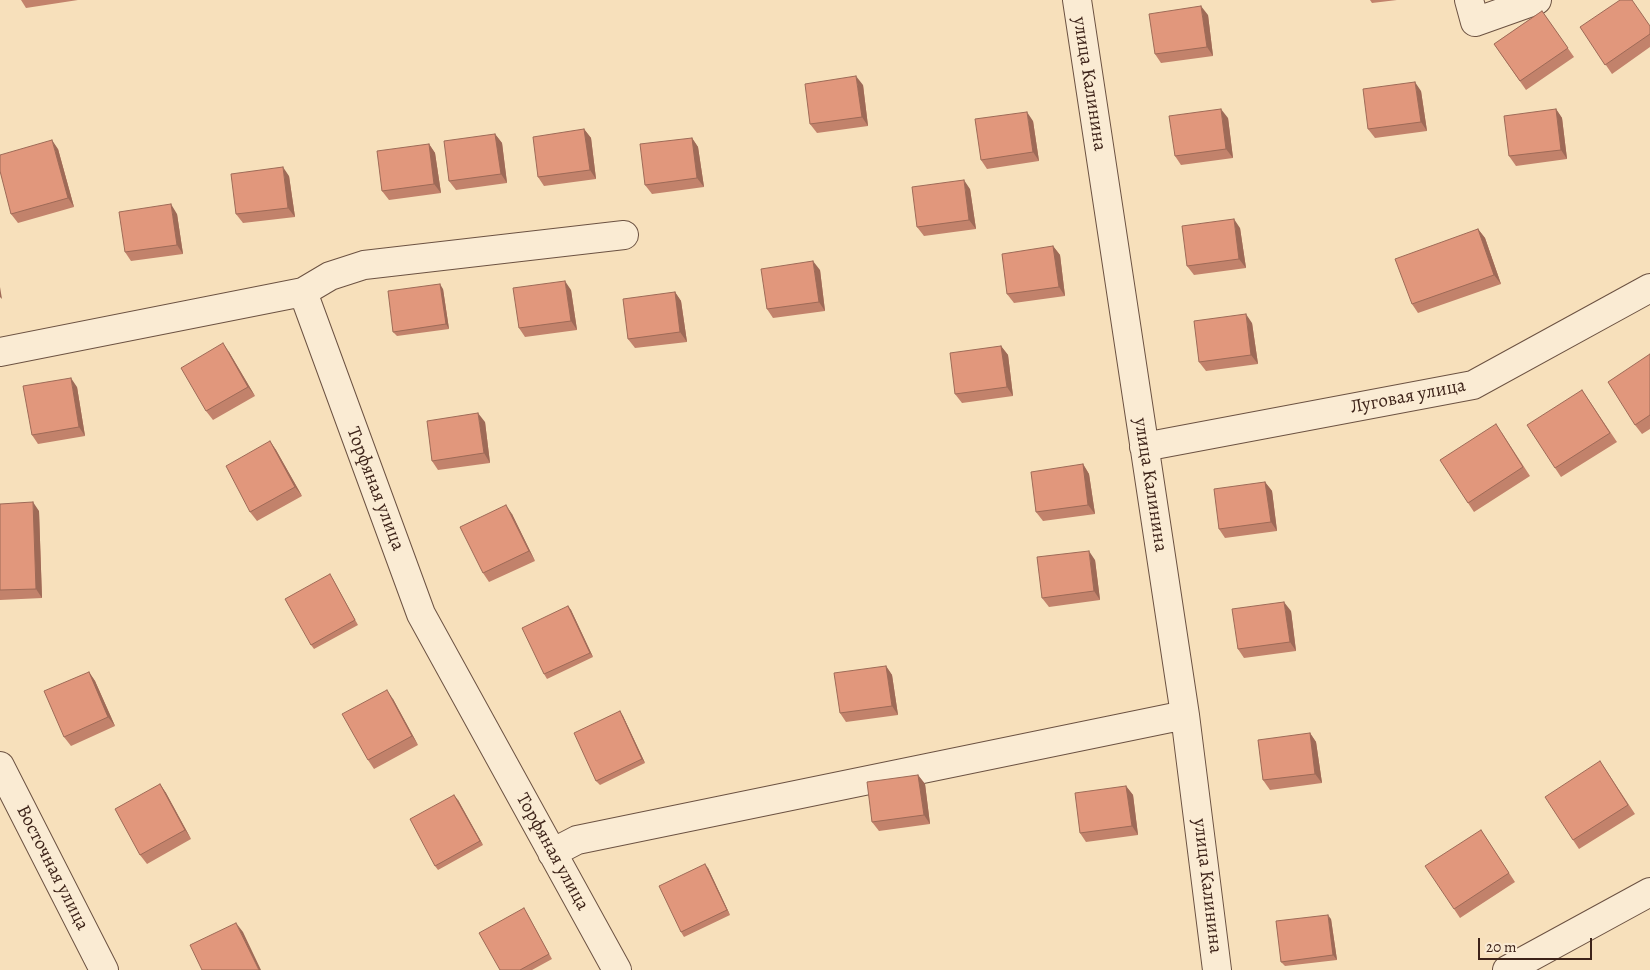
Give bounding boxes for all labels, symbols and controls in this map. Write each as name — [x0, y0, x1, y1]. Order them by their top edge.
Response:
street label: улица Калинина — [1067, 15, 1111, 153]
street label: Луговая улица — [1348, 375, 1468, 419]
street label: улица Калинина — [1128, 416, 1172, 554]
street label: Торфяная улица — [341, 424, 409, 554]
street label: Торфяная улица — [510, 789, 594, 915]
street label: Восточная улица — [11, 802, 93, 934]
street label: улица Калинина — [1187, 817, 1227, 955]
scale bar — [1480, 928, 1594, 960]
text: 20 m — [1486, 937, 1517, 957]

